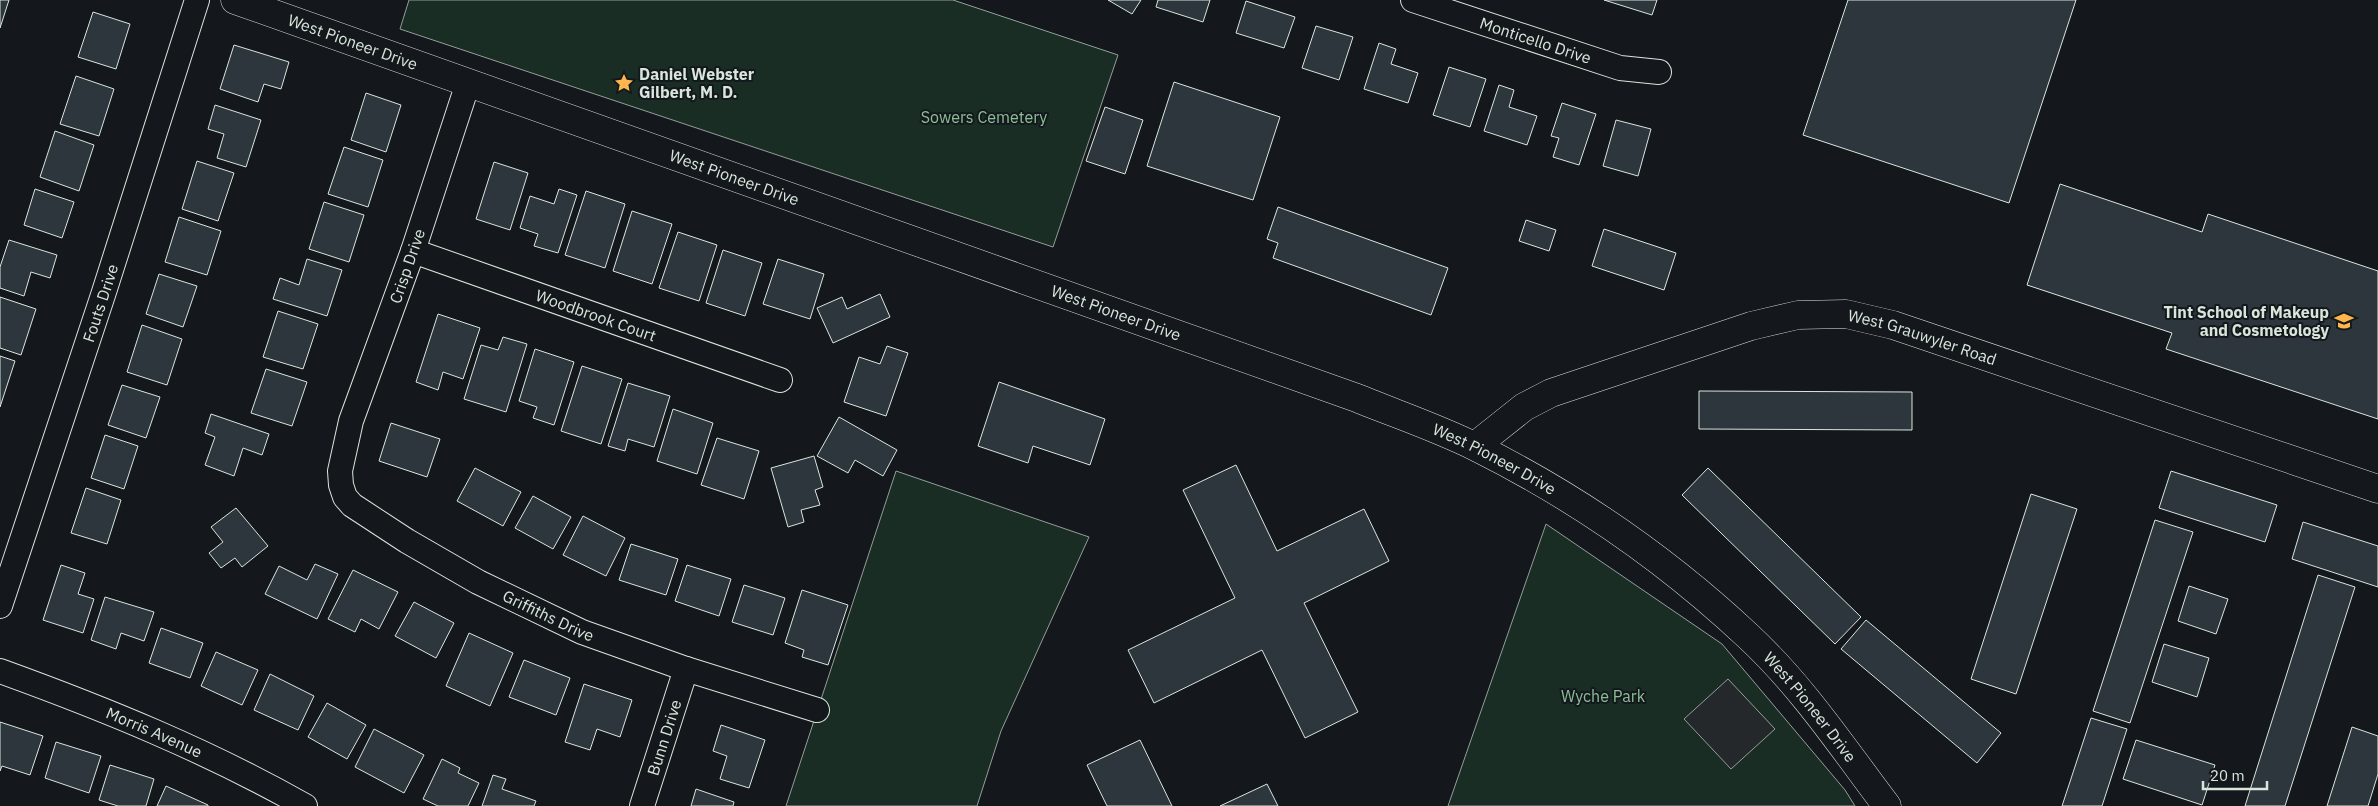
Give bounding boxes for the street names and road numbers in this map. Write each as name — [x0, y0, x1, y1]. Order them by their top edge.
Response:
street label: West Pioneer Drive — [285, 10, 420, 74]
street label: Monticello Drive — [1477, 13, 1594, 68]
street label: West Pioneer Drive — [667, 145, 802, 209]
street label: Crisp Drive — [385, 226, 429, 306]
street label: Fouts Drive — [78, 261, 122, 345]
street label: West Pioneer Drive — [1049, 280, 1184, 345]
street label: Woodbrook Court — [533, 285, 659, 346]
street label: West Grauwyler Road — [1846, 305, 1999, 369]
street label: West Pioneer Drive — [1430, 419, 1560, 499]
street label: Griffiths Drive — [499, 585, 597, 646]
street label: West Pioneer Drive — [1760, 648, 1861, 766]
street label: Bunn Drive — [642, 697, 686, 778]
street label: Morris Avenue — [103, 703, 206, 762]

